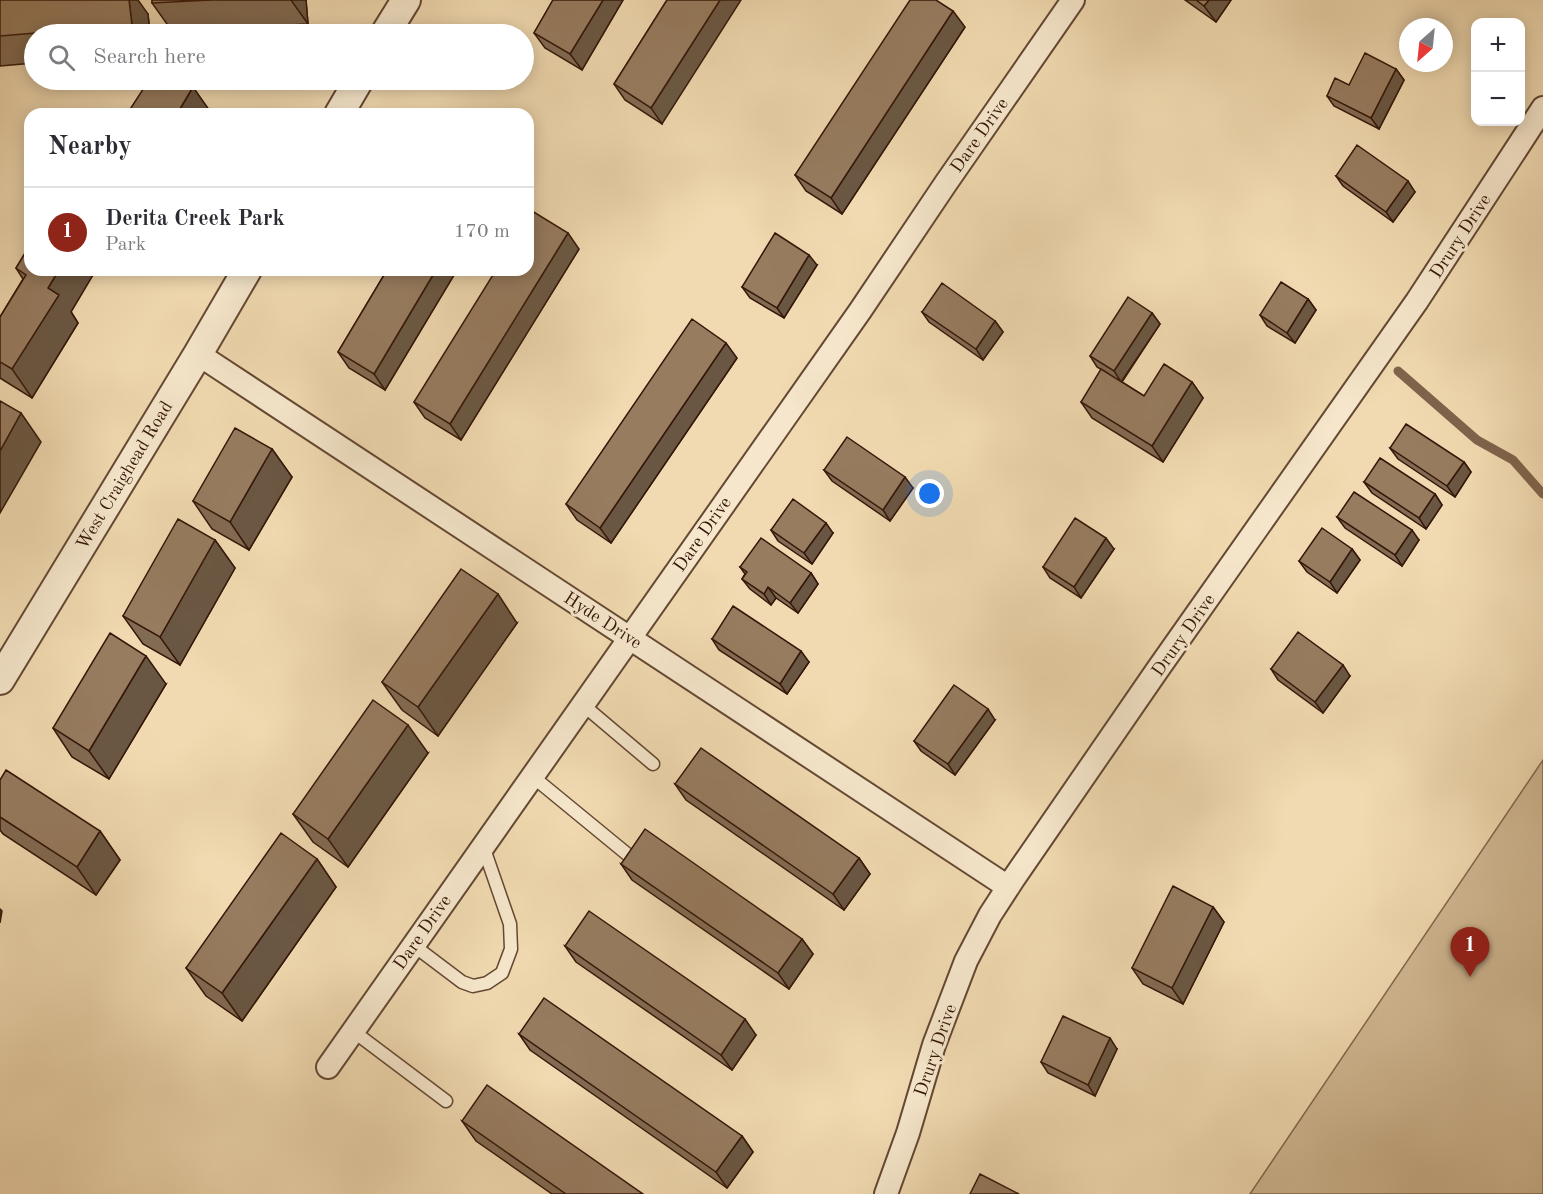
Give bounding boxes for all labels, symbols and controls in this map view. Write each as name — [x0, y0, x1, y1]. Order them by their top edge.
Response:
north arrow — [1399, 18, 1453, 72]
map controls — [1471, 18, 1525, 126]
button: + — [1471, 18, 1525, 72]
search box — [24, 24, 534, 90]
icon: search — [45, 41, 78, 74]
text: Search here — [93, 46, 206, 68]
button: − — [1471, 72, 1525, 126]
street label: Dare Drive — [948, 95, 1012, 176]
text: Nearby — [48, 134, 132, 160]
street label: Drury Drive — [1427, 191, 1495, 282]
text: Derita Creek Park — [105, 208, 285, 230]
text: 1 — [62, 222, 73, 242]
text: 170 m — [454, 222, 510, 242]
text: Park — [105, 235, 146, 255]
street label: West Craighead Road — [74, 398, 176, 553]
your location — [915, 479, 944, 508]
street label: Dare Drive — [671, 494, 735, 575]
street label: Hyde Drive — [560, 589, 645, 653]
street label: Drury Drive — [1149, 591, 1219, 680]
street label: Dare Drive — [391, 892, 455, 973]
pin: 1 — [1450, 928, 1490, 977]
street label: Drury Drive — [912, 1002, 960, 1099]

